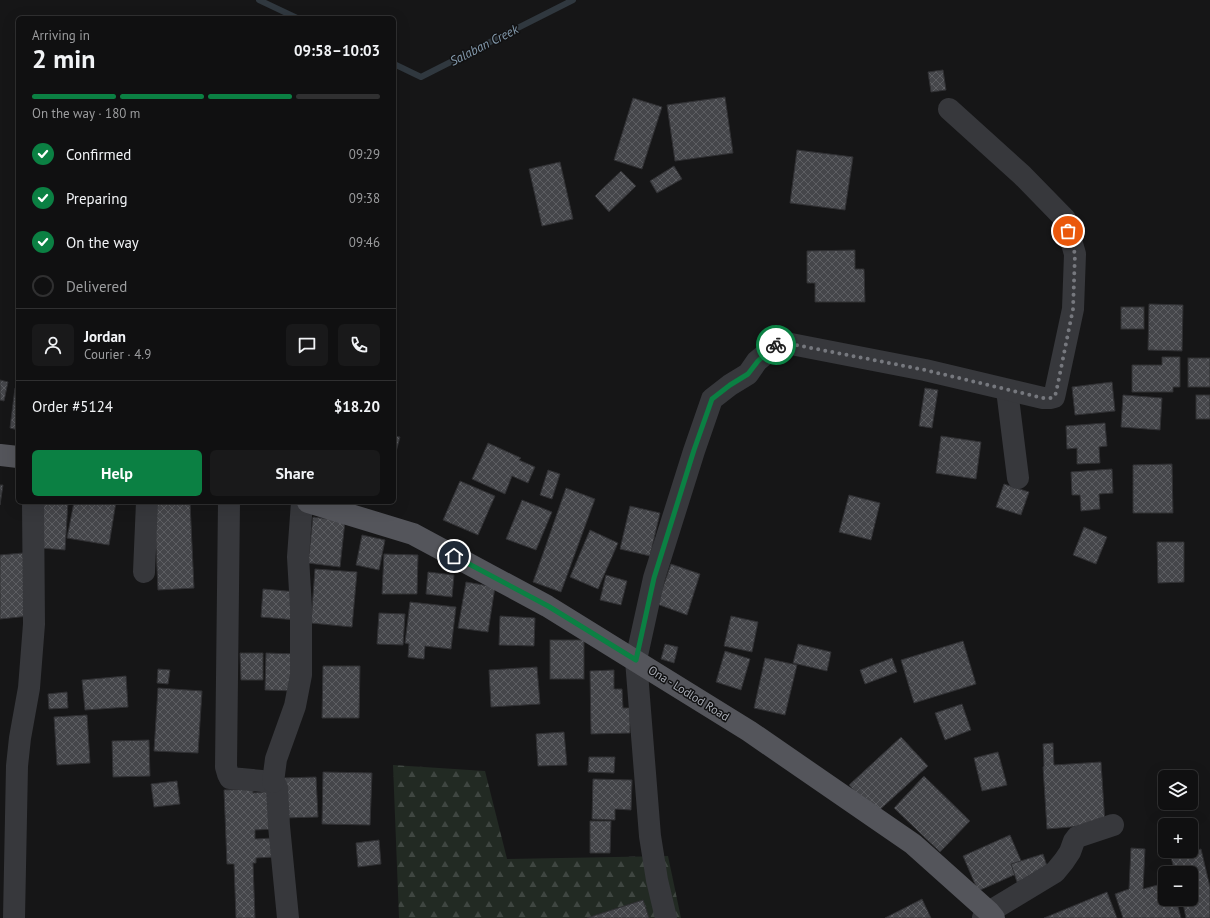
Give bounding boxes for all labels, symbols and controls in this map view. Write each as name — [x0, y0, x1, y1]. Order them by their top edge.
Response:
water label: Salaban Creek — [447, 20, 522, 70]
text: Arriving in — [32, 27, 90, 44]
text: 09:58–10:03 — [294, 41, 380, 60]
text: 2 min — [32, 42, 95, 75]
text: On the way · 180 m — [32, 105, 140, 122]
icon: check — [32, 143, 54, 165]
text: Confirmed — [66, 145, 131, 164]
text: 09:29 — [349, 146, 380, 163]
icon: check — [32, 187, 54, 209]
text: Preparing — [66, 189, 128, 208]
text: 09:38 — [349, 190, 380, 207]
pin — [1051, 214, 1085, 248]
icon: bag — [1057, 220, 1079, 242]
icon: check — [32, 231, 54, 253]
text: On the way — [66, 233, 139, 252]
text: 09:46 — [349, 234, 380, 251]
text: Delivered — [66, 277, 127, 296]
button: person — [32, 324, 74, 366]
button: chat — [286, 324, 328, 366]
button: phone — [338, 324, 380, 366]
courier — [756, 325, 796, 365]
text: Jordan — [84, 327, 126, 346]
icon: bike — [765, 334, 787, 356]
text: Courier · 4.9 — [84, 346, 151, 363]
text: Order #5124 — [32, 397, 113, 416]
text: $18.20 — [334, 397, 380, 416]
button: Help — [32, 450, 202, 496]
button: Share — [210, 450, 380, 496]
pin — [437, 539, 471, 573]
icon: home — [443, 545, 465, 567]
street label: Ona - Lodlod Road — [646, 662, 732, 724]
map controls — [1158, 770, 1198, 906]
button: layers — [1158, 770, 1198, 810]
button: + — [1158, 818, 1198, 858]
button: − — [1158, 866, 1198, 906]

